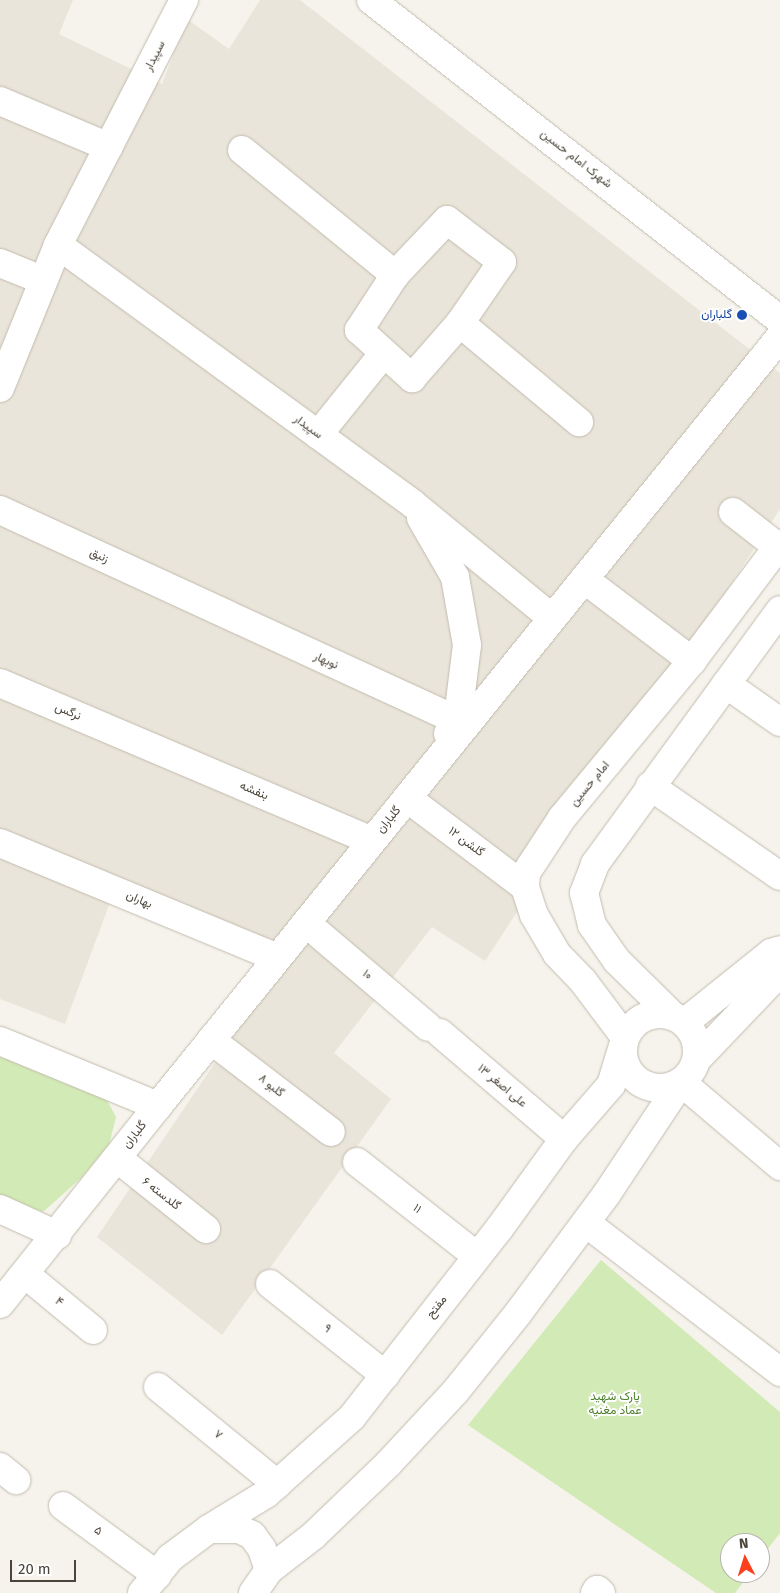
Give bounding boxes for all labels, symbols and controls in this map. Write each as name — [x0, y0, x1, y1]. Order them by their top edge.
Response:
street label: سپیدار — [141, 39, 169, 73]
street label: شهرک امام حسین — [537, 127, 615, 191]
place label: گلباران — [701, 308, 732, 322]
marker: گلباران — [736, 309, 748, 321]
street label: سپیدار — [291, 412, 325, 442]
street label: زنبق — [87, 545, 111, 567]
street label: نوبهار — [311, 649, 341, 673]
street label: نرگس — [53, 700, 83, 724]
street label: امام حسین — [567, 759, 613, 809]
street label: بنفشه — [237, 779, 271, 803]
street label: گلباران — [374, 804, 404, 836]
street label: گلشن ۱۲ — [445, 824, 487, 860]
street label: بهاران — [124, 888, 154, 912]
street label: ۱۰ — [359, 967, 375, 983]
street label: علی اصغر ۱۳ — [474, 1061, 530, 1111]
street label: گلبو ۸ — [255, 1071, 287, 1101]
street label: گلباران — [120, 1118, 150, 1152]
street label: گلدسته ۶ — [139, 1175, 183, 1213]
street label: ۱۱ — [410, 1201, 424, 1217]
street label: مفتح — [424, 1293, 450, 1321]
street label: ۴ — [52, 1294, 66, 1310]
street label: ۹ — [320, 1322, 334, 1336]
park label: پارک شهید عماد مغنیه — [588, 1390, 642, 1418]
street label: ۷ — [211, 1427, 225, 1443]
street label: ۵ — [91, 1523, 105, 1539]
north arrow — [720, 1533, 770, 1583]
text: N — [738, 1535, 749, 1552]
scale bar — [12, 1550, 79, 1582]
text: 20 m — [18, 1560, 51, 1578]

